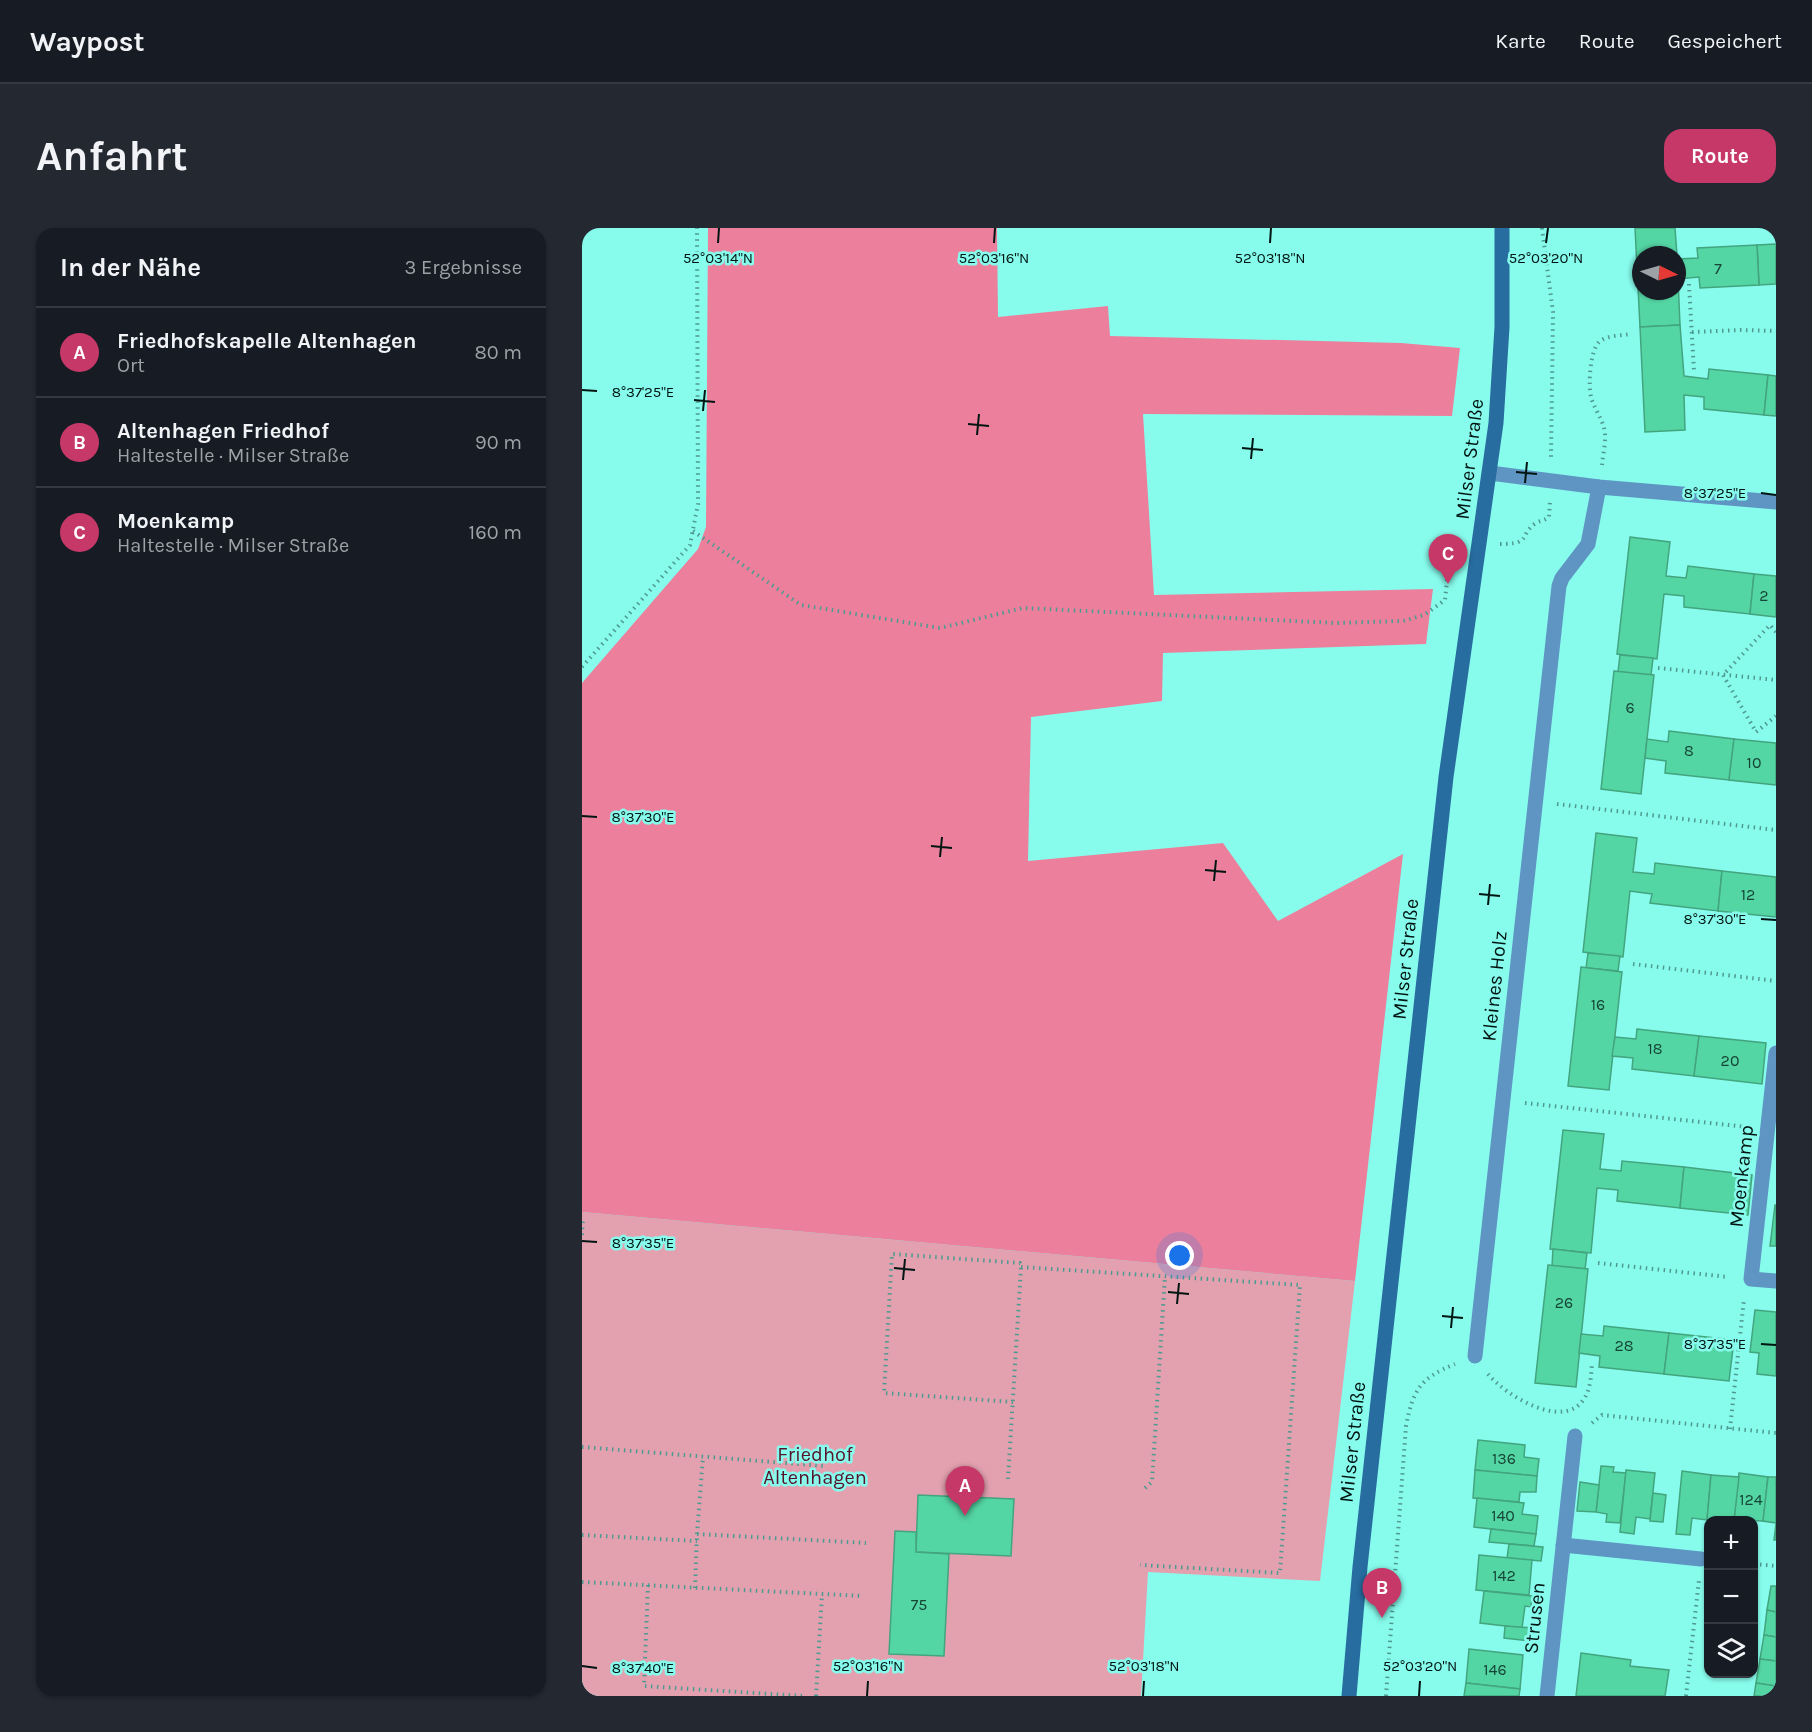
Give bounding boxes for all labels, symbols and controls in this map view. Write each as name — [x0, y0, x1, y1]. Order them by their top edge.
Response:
text: Waypost — [30, 25, 145, 58]
text: Karte — [1495, 29, 1546, 53]
text: Route — [1579, 29, 1635, 53]
text: Gespeichert — [1668, 29, 1782, 53]
button: Route — [1664, 129, 1776, 183]
text: Anfahrt — [36, 131, 188, 181]
north arrow — [1632, 246, 1686, 300]
text: 52°03'14"N — [683, 249, 753, 267]
text: 52°03'16"N — [959, 249, 1029, 267]
text: 52°03'18"N — [1234, 249, 1306, 267]
text: 52°03'20"N — [1509, 249, 1583, 267]
text: In der Nähe — [60, 252, 201, 283]
text: 3 Ergebnisse — [405, 256, 522, 279]
house number: 7 — [1714, 259, 1722, 278]
text: Friedhofskapelle Altenhagen — [117, 328, 416, 354]
text: A — [73, 341, 86, 364]
text: 80 m — [474, 341, 522, 364]
text: Ort — [117, 354, 145, 377]
text: 8°37'25"E — [612, 383, 674, 401]
street label: Milser Straße — [1451, 397, 1488, 521]
text: Altenhagen Friedhof — [117, 418, 329, 444]
text: B — [73, 431, 86, 454]
text: 90 m — [475, 431, 522, 454]
text: Haltestelle · Milser Straße — [117, 444, 349, 467]
text: 8°37'25"E — [1684, 484, 1746, 502]
text: Moenkamp — [117, 508, 234, 534]
text: C — [73, 521, 86, 544]
text: 160 m — [469, 521, 522, 544]
text: Haltestelle · Milser Straße — [117, 534, 349, 557]
pin: C — [1428, 534, 1468, 584]
house number: 2 — [1759, 586, 1769, 605]
house number: 6 — [1625, 698, 1635, 717]
house number: 8 — [1684, 741, 1694, 760]
house number: 10 — [1747, 753, 1761, 772]
text: 8°37'30"E — [611, 808, 675, 826]
house number: 12 — [1741, 885, 1755, 904]
street label: Milser Straße — [1388, 897, 1423, 1021]
text: 8°37'30"E — [1683, 910, 1747, 928]
street label: Kleines Holz — [1477, 930, 1512, 1042]
house number: 16 — [1591, 995, 1605, 1014]
house number: 18 — [1647, 1039, 1663, 1058]
house number: 20 — [1721, 1051, 1739, 1070]
street label: Moenkamp — [1725, 1124, 1758, 1228]
text: 8°37'35"E — [612, 1234, 674, 1252]
your location — [1165, 1241, 1194, 1270]
house number: 26 — [1555, 1293, 1573, 1312]
text: 8°37'35"E — [1684, 1335, 1746, 1353]
house number: 28 — [1614, 1336, 1634, 1355]
street label: Milser Straße — [1335, 1380, 1370, 1504]
park label: Friedhof Altenhagen — [763, 1443, 867, 1489]
house number: 136 — [1492, 1449, 1516, 1468]
pin: A — [946, 1466, 985, 1516]
house number: 124 — [1739, 1490, 1763, 1509]
house number: 140 — [1491, 1506, 1515, 1525]
map controls — [1704, 1516, 1758, 1678]
button: + — [1704, 1516, 1758, 1570]
house number: 142 — [1492, 1566, 1516, 1585]
pin: B — [1362, 1568, 1402, 1618]
button: − — [1704, 1570, 1758, 1624]
street label: Strusen — [1519, 1581, 1550, 1655]
house number: 75 — [911, 1595, 927, 1614]
button: layers — [1704, 1624, 1758, 1678]
text: 52°03'16"N — [833, 1657, 903, 1675]
text: 52°03'18"N — [1108, 1657, 1180, 1675]
text: 52°03'20"N — [1383, 1657, 1457, 1675]
text: 8°37'40"E — [612, 1659, 674, 1677]
house number: 146 — [1483, 1660, 1507, 1679]

